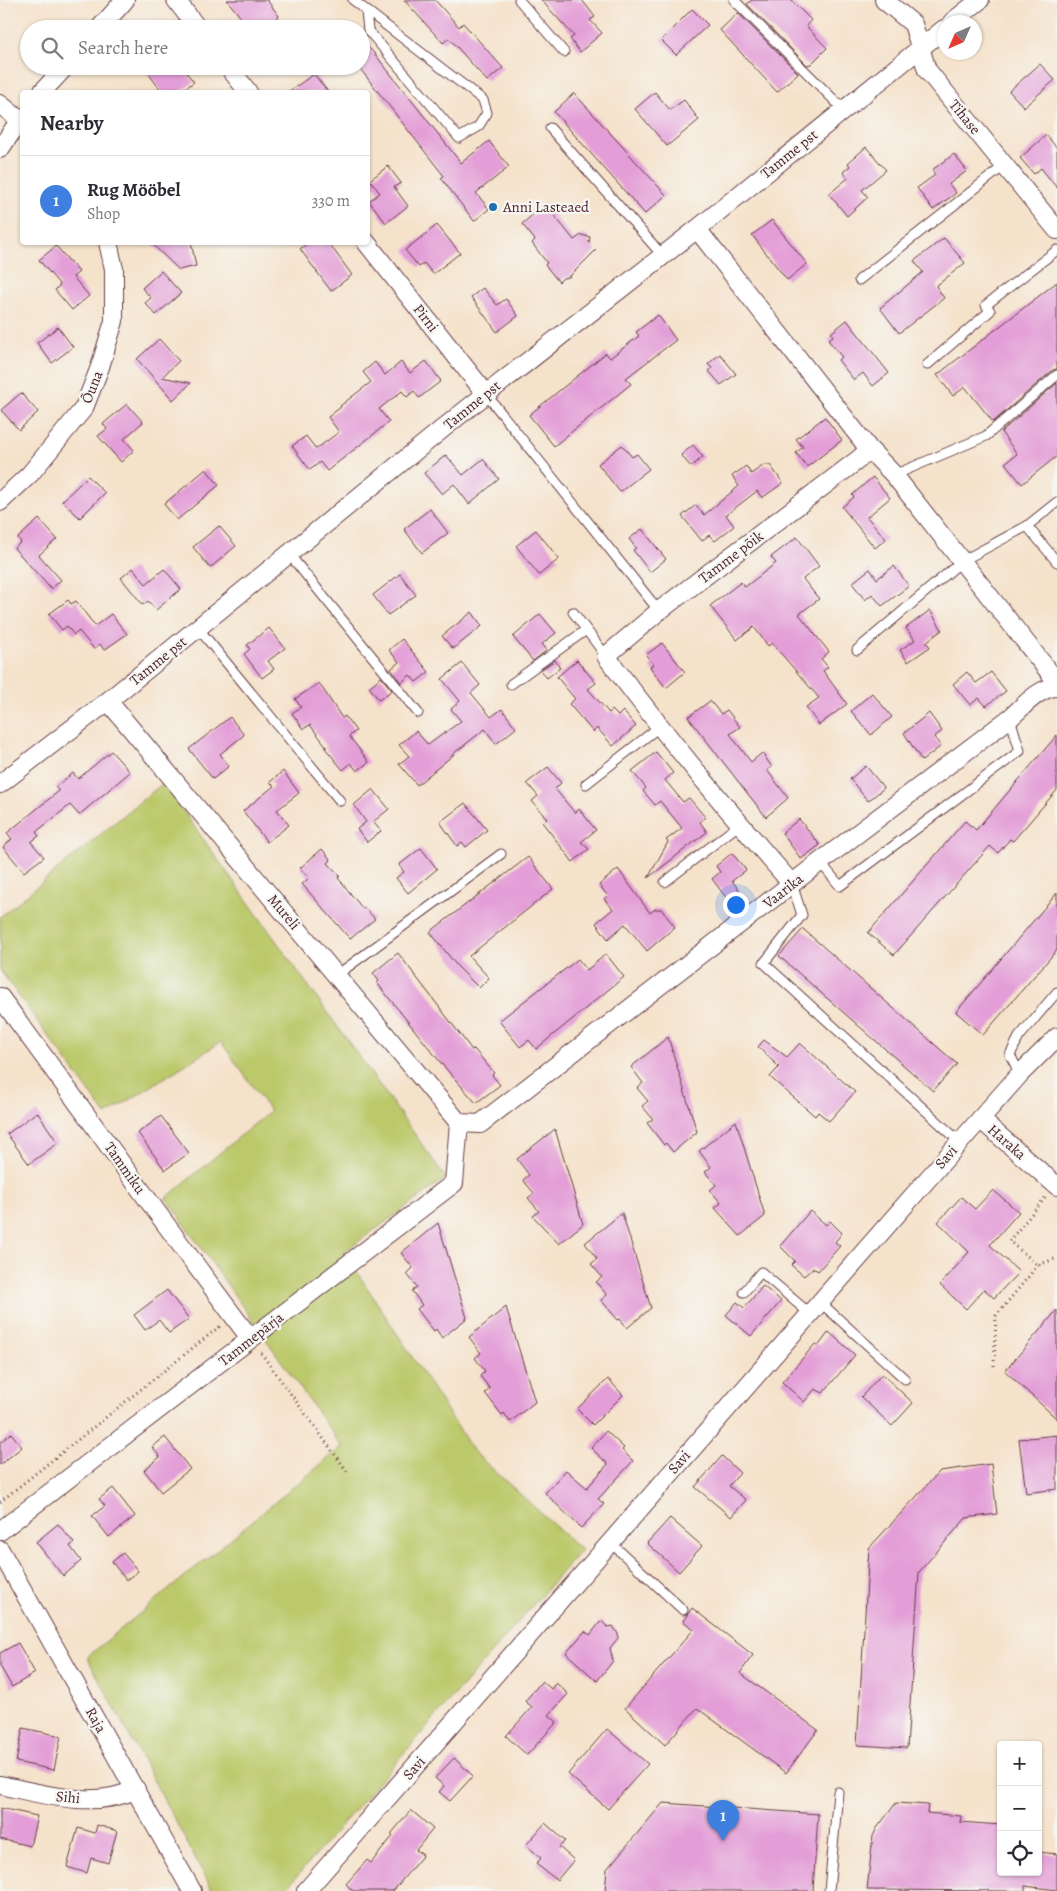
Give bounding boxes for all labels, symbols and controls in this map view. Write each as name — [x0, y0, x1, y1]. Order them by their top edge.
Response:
north arrow — [937, 15, 982, 60]
search box — [20, 20, 370, 75]
icon: search — [38, 34, 66, 62]
text: Search here — [78, 35, 168, 61]
street label: Tihase — [945, 95, 985, 139]
text: Nearby — [40, 109, 103, 137]
street label: Tamme pst — [756, 125, 822, 183]
text: Rug Mööbel — [87, 177, 180, 203]
text: 1 — [53, 190, 59, 212]
text: 330 m — [312, 190, 350, 212]
place label: Anni Lasteaed — [502, 197, 590, 217]
marker: Anni Lasteaed — [487, 201, 499, 213]
text: Shop — [87, 203, 120, 225]
street label: Pirni — [409, 300, 443, 336]
street label: Õuna — [76, 368, 108, 406]
street label: Tamme pst — [439, 376, 505, 434]
street label: Tamme põik — [695, 526, 768, 588]
street label: Tamme pst — [125, 632, 191, 690]
street label: Vaarika — [758, 869, 807, 914]
street label: Mureli — [263, 890, 305, 934]
your location — [723, 892, 749, 918]
street label: Haraka — [984, 1120, 1030, 1164]
street label: Tammiku — [100, 1138, 151, 1199]
street label: Savi — [930, 1141, 962, 1173]
street label: Tammepärja — [214, 1307, 288, 1371]
street label: Savi — [663, 1446, 695, 1478]
street label: Raja — [81, 1704, 111, 1736]
map controls — [997, 1741, 1042, 1876]
button: + — [997, 1741, 1042, 1786]
street label: Savi — [398, 1752, 430, 1784]
street label: Sihi — [55, 1786, 81, 1808]
button: − — [997, 1786, 1042, 1831]
pin: 1 — [707, 1800, 739, 1841]
button: locate — [997, 1831, 1042, 1876]

